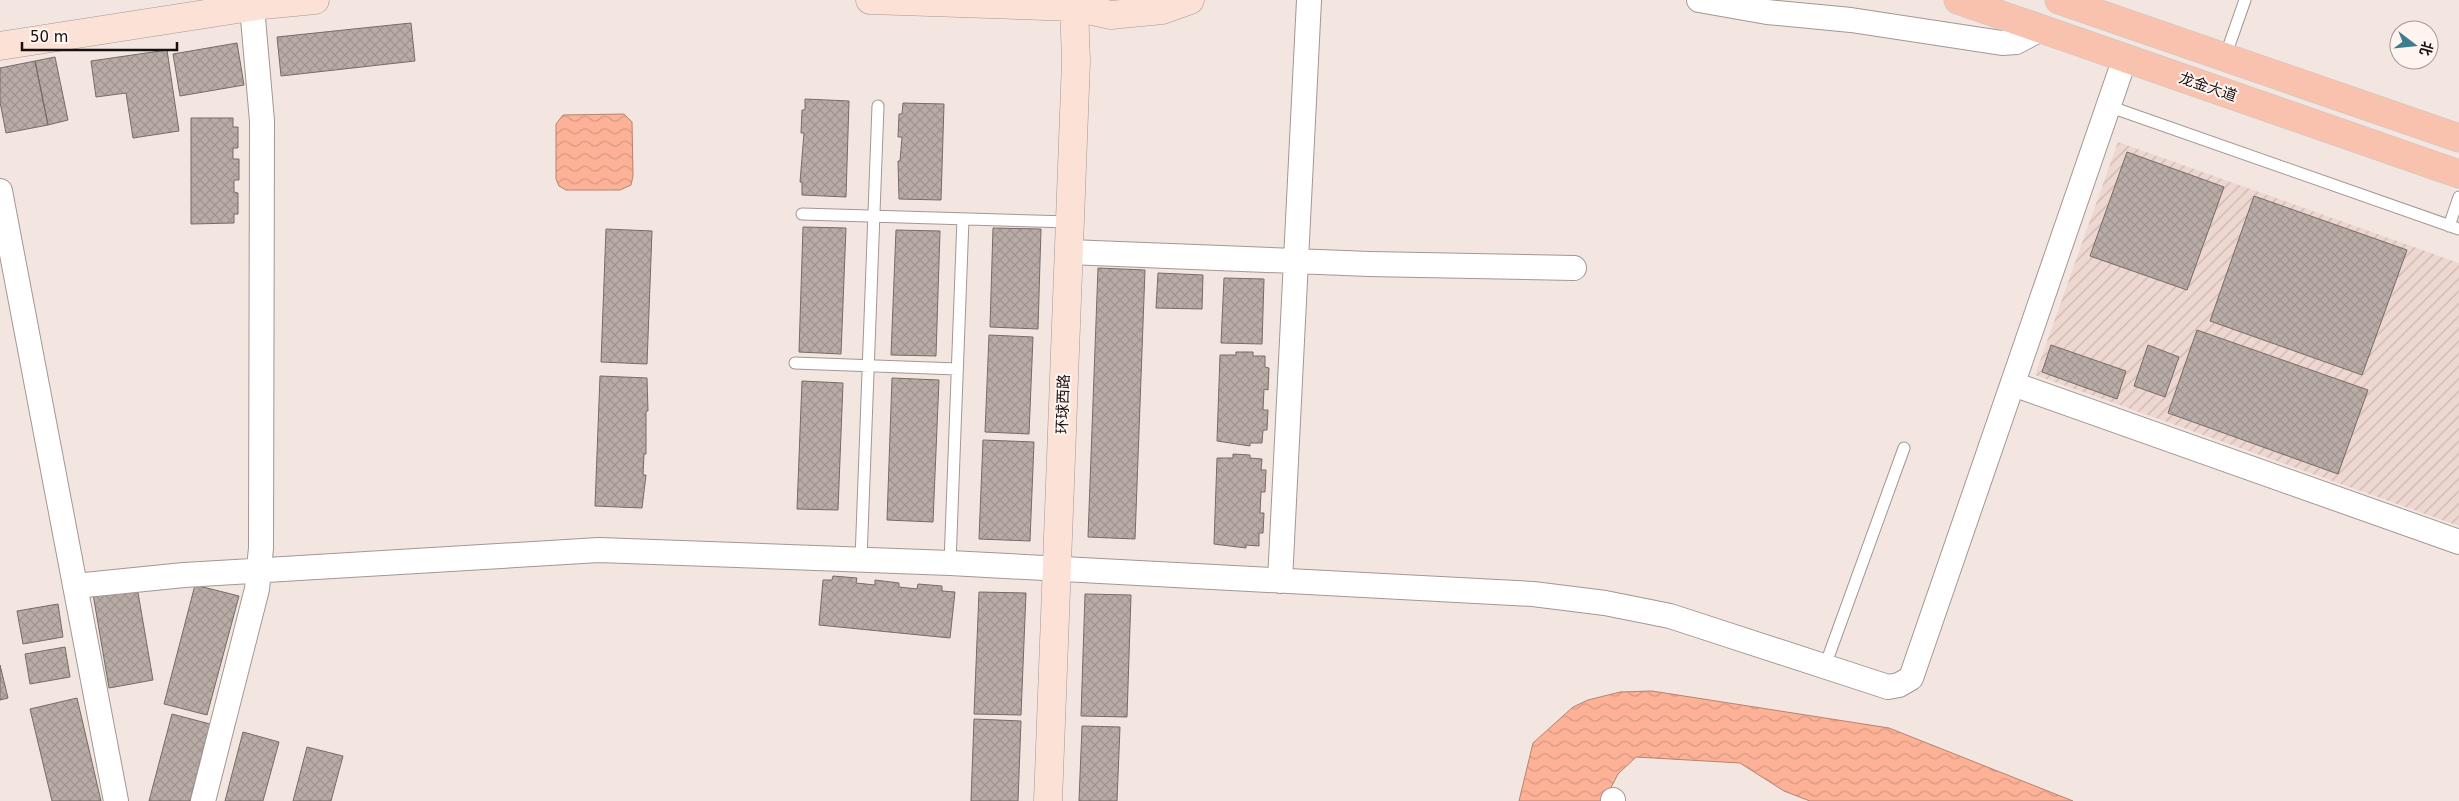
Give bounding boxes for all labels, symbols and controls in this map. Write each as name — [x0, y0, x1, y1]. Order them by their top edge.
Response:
scale bar — [22, 20, 178, 52]
north arrow — [2389, 20, 2439, 70]
text: 50 m — [30, 28, 68, 46]
text: 北 — [2417, 40, 2436, 58]
street label: 龙金大道 — [2177, 69, 2239, 105]
street label: 环球西路 — [1053, 374, 1073, 434]

